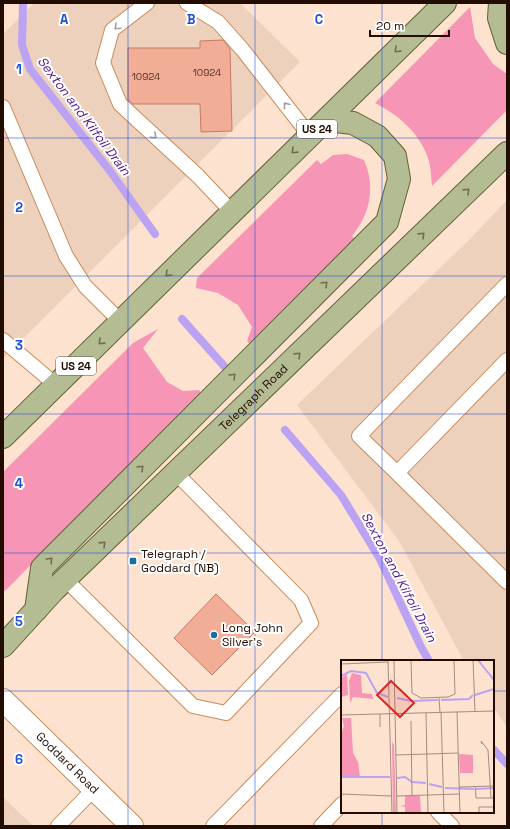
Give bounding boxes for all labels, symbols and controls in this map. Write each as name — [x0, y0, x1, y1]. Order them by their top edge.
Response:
text: A — [60, 11, 69, 28]
text: B — [187, 11, 196, 28]
text: C — [315, 11, 323, 28]
scale bar — [370, 12, 449, 38]
text: 20 m — [376, 18, 404, 34]
one-way arrow — [114, 22, 122, 30]
one-way arrow — [394, 45, 402, 53]
water label: Sexton and Kilfoil Drain — [34, 53, 135, 180]
text: 1 — [16, 61, 22, 78]
house number: 10924 — [193, 66, 221, 79]
house number: 10924 — [132, 70, 160, 83]
one-way arrow — [284, 102, 291, 109]
road number: US 24 — [297, 120, 337, 138]
one-way arrow — [149, 131, 157, 138]
one-way arrow — [291, 146, 299, 154]
one-way arrow — [462, 188, 470, 196]
text: 2 — [15, 199, 23, 216]
one-way arrow — [417, 232, 425, 240]
one-way arrow — [165, 269, 173, 277]
one-way arrow — [320, 281, 328, 289]
text: 3 — [15, 337, 23, 354]
one-way arrow — [98, 337, 106, 345]
one-way arrow — [293, 352, 301, 360]
road number: US 24 — [56, 357, 96, 375]
street label: Telegraph Road — [216, 361, 291, 434]
one-way arrow — [228, 373, 236, 381]
one-way arrow — [136, 465, 144, 473]
text: 4 — [15, 475, 23, 492]
water label: Sexton and Kilfoil Drain — [358, 509, 441, 646]
one-way arrow — [98, 541, 106, 549]
place label: Telegraph / Goddard (NB) — [141, 546, 219, 576]
marker: Telegraph / Goddard (NB) — [128, 556, 138, 566]
one-way arrow — [45, 558, 53, 565]
text: 5 — [15, 613, 23, 630]
place label: Long John Silver's — [222, 620, 283, 650]
marker: Long John Silver's — [209, 630, 219, 640]
inset map — [341, 660, 494, 813]
street label: Goddard Road — [32, 728, 102, 797]
text: 6 — [15, 751, 23, 768]

